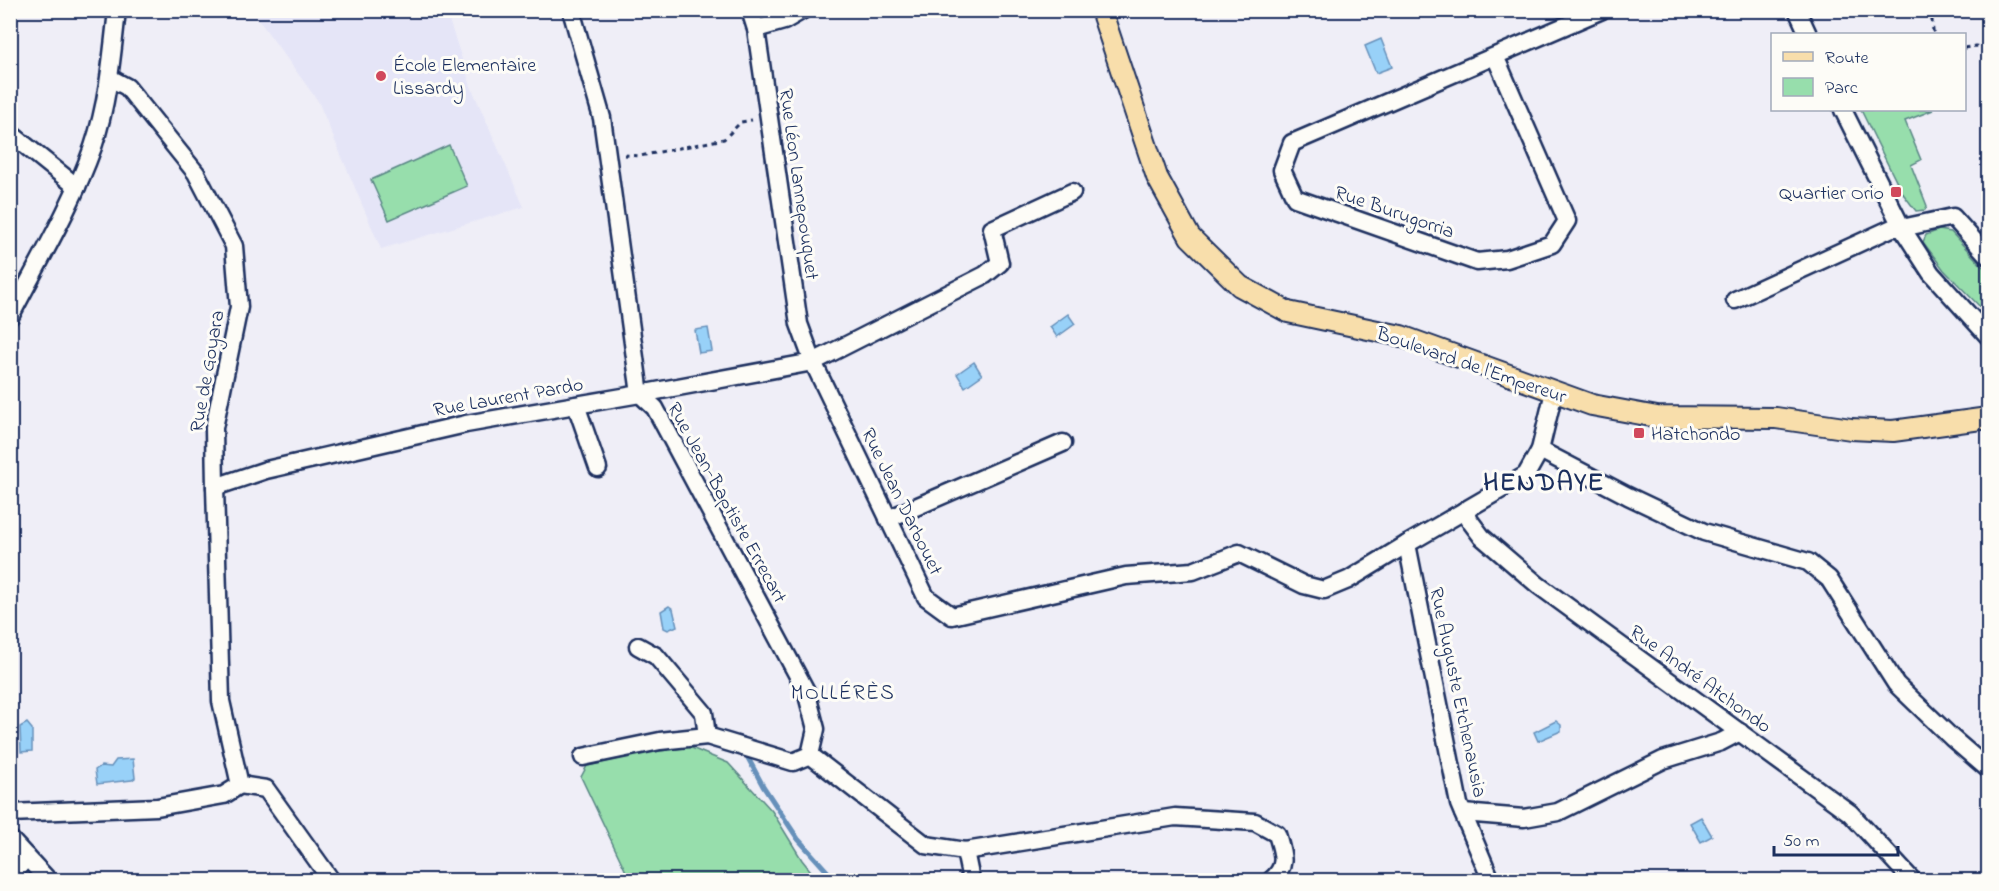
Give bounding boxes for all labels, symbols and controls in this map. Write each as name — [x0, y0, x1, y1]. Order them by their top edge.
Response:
legend — [1771, 33, 1966, 111]
text: Route — [1825, 46, 1870, 72]
place label: École Elementaire Lissardy — [393, 52, 536, 104]
marker: École Elementaire Lissardy — [374, 69, 388, 83]
text: Parc — [1825, 76, 1858, 102]
street label: Rue Léon Lannepouquet — [770, 87, 825, 282]
street label: Rue Burugorria — [1330, 179, 1458, 248]
place label: Quartier Orio — [1779, 180, 1884, 209]
marker: Quartier Orio — [1889, 185, 1903, 199]
street label: Rue de Goyara — [183, 308, 233, 435]
street label: Boulevard de l'Empereur — [1371, 320, 1571, 413]
street label: Rue Laurent Pardo — [431, 371, 586, 426]
street label: Rue Jean-Baptiste Errecart — [658, 397, 793, 609]
place label: Hatchondo — [1651, 421, 1740, 450]
street label: Rue Jean Darbouet — [853, 424, 949, 581]
marker: Hatchondo — [1632, 426, 1646, 440]
district label: HENDAYE — [1483, 465, 1605, 503]
street label: Rue Auguste Etchenausia — [1419, 585, 1493, 800]
street label: Rue André Atchondo — [1623, 619, 1777, 742]
district label: MOLLÉRÈS — [791, 679, 895, 709]
scale bar — [1774, 819, 1898, 857]
text: 50 m — [1783, 829, 1820, 855]

